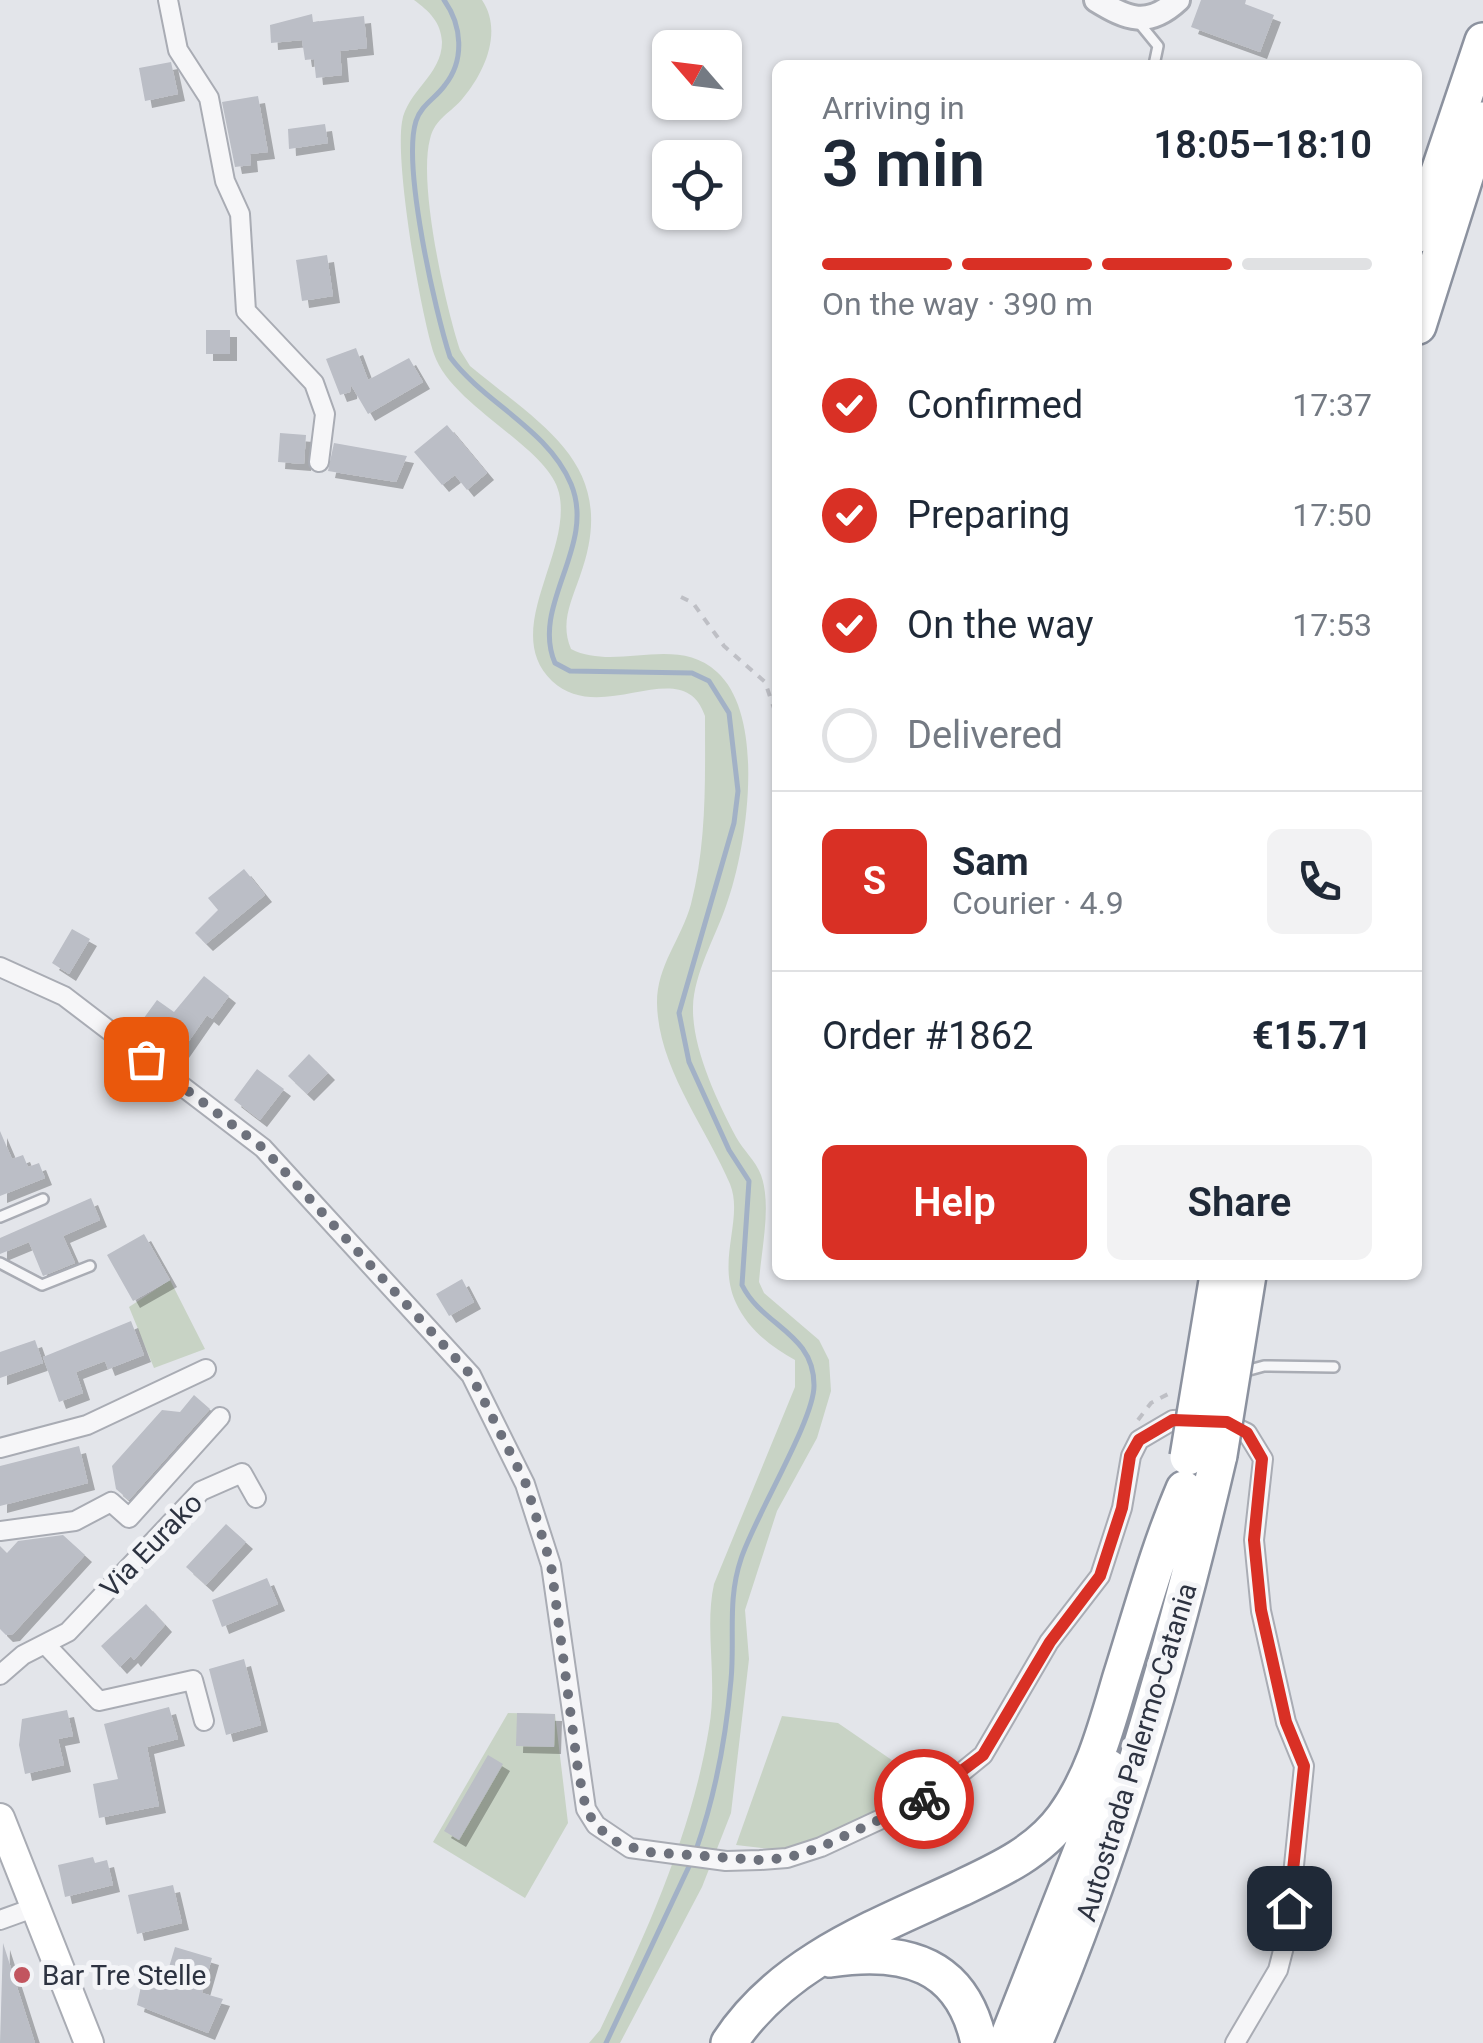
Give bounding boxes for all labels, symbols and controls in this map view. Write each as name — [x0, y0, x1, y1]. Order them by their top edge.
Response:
north arrow — [652, 30, 742, 120]
map controls — [652, 30, 742, 230]
text: Arriving in — [822, 89, 965, 127]
text: 18:05–18:10 — [1153, 123, 1372, 167]
text: 3 min — [822, 126, 985, 202]
button: locate — [652, 140, 742, 230]
text: On the way · 390 m — [822, 285, 1093, 323]
icon: check — [822, 378, 877, 433]
text: Confirmed — [907, 383, 1083, 427]
text: 17:37 — [1292, 386, 1372, 424]
icon: check — [822, 488, 877, 543]
text: Preparing — [907, 493, 1070, 537]
text: 17:50 — [1292, 496, 1372, 534]
icon: check — [822, 598, 877, 653]
text: On the way — [907, 603, 1093, 647]
text: 17:53 — [1292, 606, 1372, 644]
text: Delivered — [907, 713, 1063, 757]
button: phone — [1267, 829, 1372, 934]
text: Sam — [952, 840, 1029, 884]
text: S — [863, 859, 886, 903]
text: Courier · 4.9 — [952, 884, 1124, 922]
text: Order #1862 — [822, 1014, 1033, 1058]
text: €15.71 — [1252, 1014, 1372, 1058]
pin — [104, 1017, 189, 1102]
icon: bag — [119, 1032, 174, 1087]
button: Help — [822, 1145, 1087, 1260]
button: Share — [1107, 1145, 1372, 1260]
street label: Via Eurako — [94, 1486, 209, 1604]
street label: Autostrada Palermo-Catania — [1069, 1579, 1204, 1925]
courier — [874, 1749, 974, 1849]
icon: bike — [897, 1772, 952, 1827]
pin — [1247, 1866, 1332, 1951]
icon: home — [1262, 1881, 1317, 1936]
place label: Bar Tre Stelle — [42, 1959, 206, 1992]
marker: Bar Tre Stelle — [11, 1964, 33, 1986]

